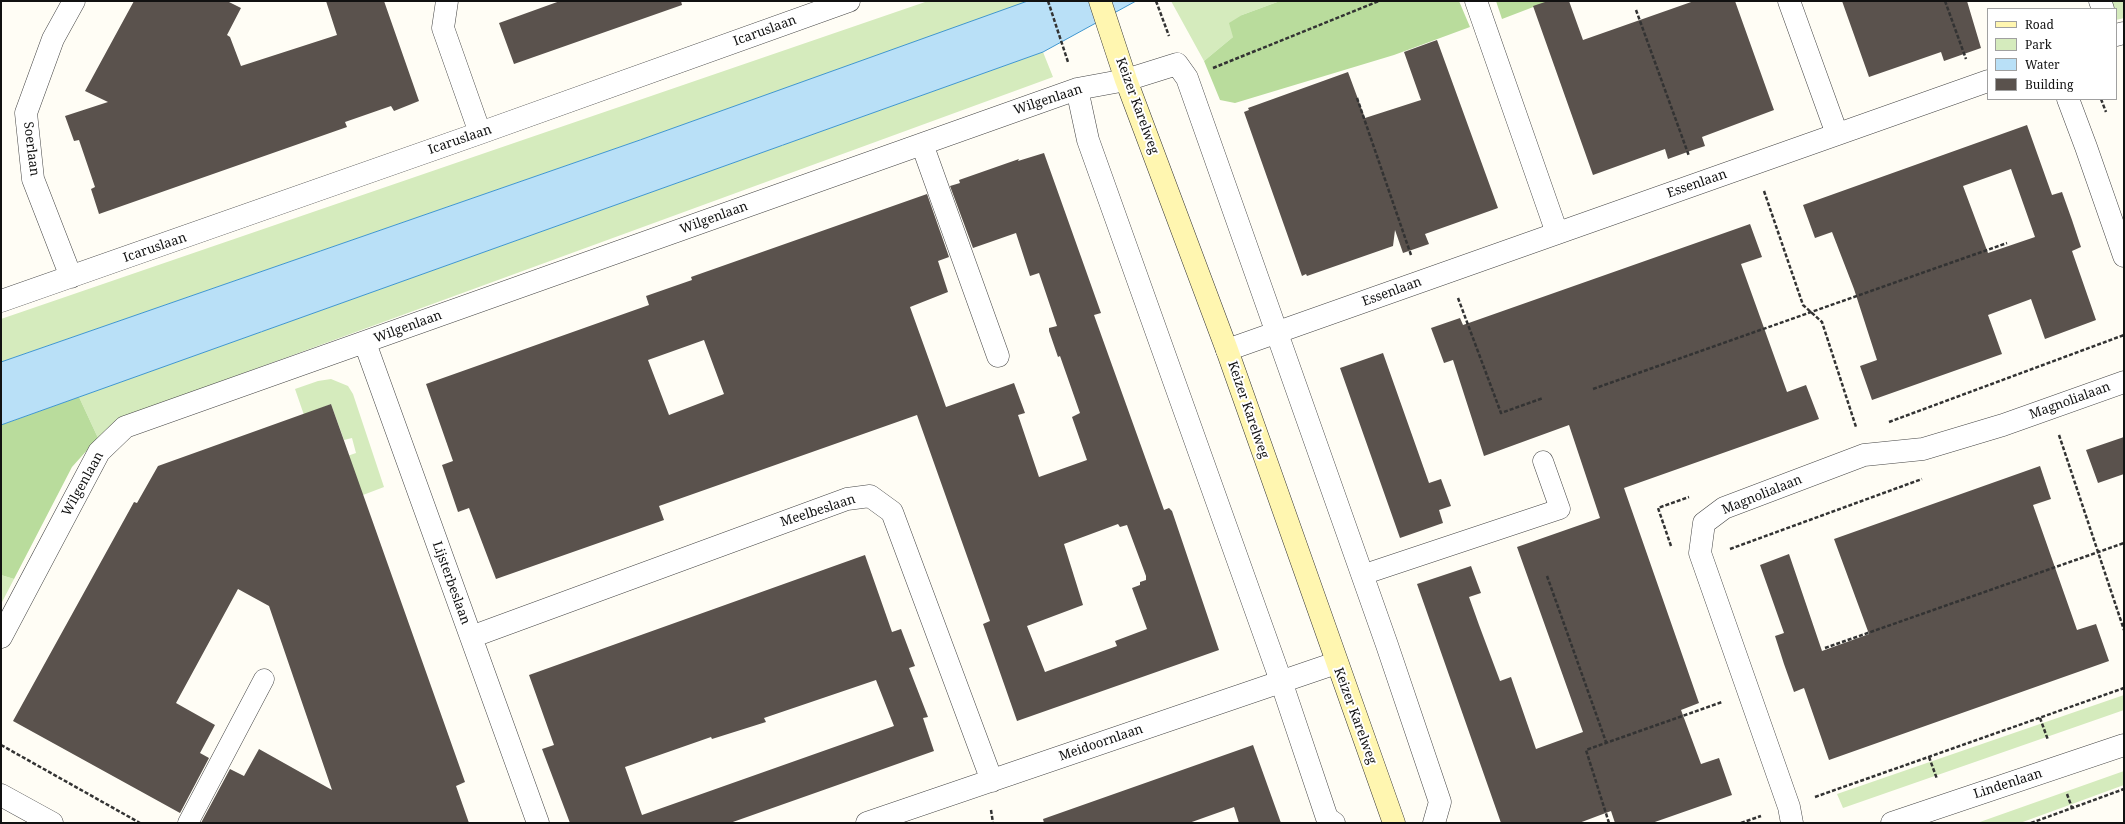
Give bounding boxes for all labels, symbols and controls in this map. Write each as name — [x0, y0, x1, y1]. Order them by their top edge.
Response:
legend — [1987, 8, 2117, 100]
street label: Icaruslaan — [731, 12, 799, 50]
text: Road — [2025, 16, 2054, 33]
text: Park — [2025, 36, 2052, 53]
street label: Keizer Karelweg — [1112, 56, 1162, 156]
text: Water — [2025, 56, 2060, 73]
text: Building — [2025, 76, 2073, 93]
street label: Wilgenlaan — [1012, 82, 1084, 118]
street label: Soerlaan — [20, 121, 42, 177]
street label: Icaruslaan — [426, 122, 494, 158]
street label: Essenlaan — [1665, 166, 1729, 202]
street label: Wilgenlaan — [678, 198, 750, 238]
street label: Icaruslaan — [121, 230, 189, 266]
street label: Essenlaan — [1360, 274, 1424, 310]
street label: Wilgenlaan — [372, 307, 444, 347]
street label: Keizer Karelweg — [1224, 359, 1272, 461]
street label: Magnolialaan — [2027, 379, 2113, 423]
street label: Wilgenlaan — [59, 449, 107, 519]
street label: Magnolialaan — [1720, 472, 1804, 518]
street label: Meelbeslaan — [779, 492, 857, 530]
street label: Lijsterbeslaan — [429, 539, 473, 627]
street label: Keizer Karelweg — [1330, 666, 1380, 766]
street label: Meidoornlaan — [1057, 721, 1145, 765]
street label: Lindenlaan — [1972, 766, 2044, 802]

